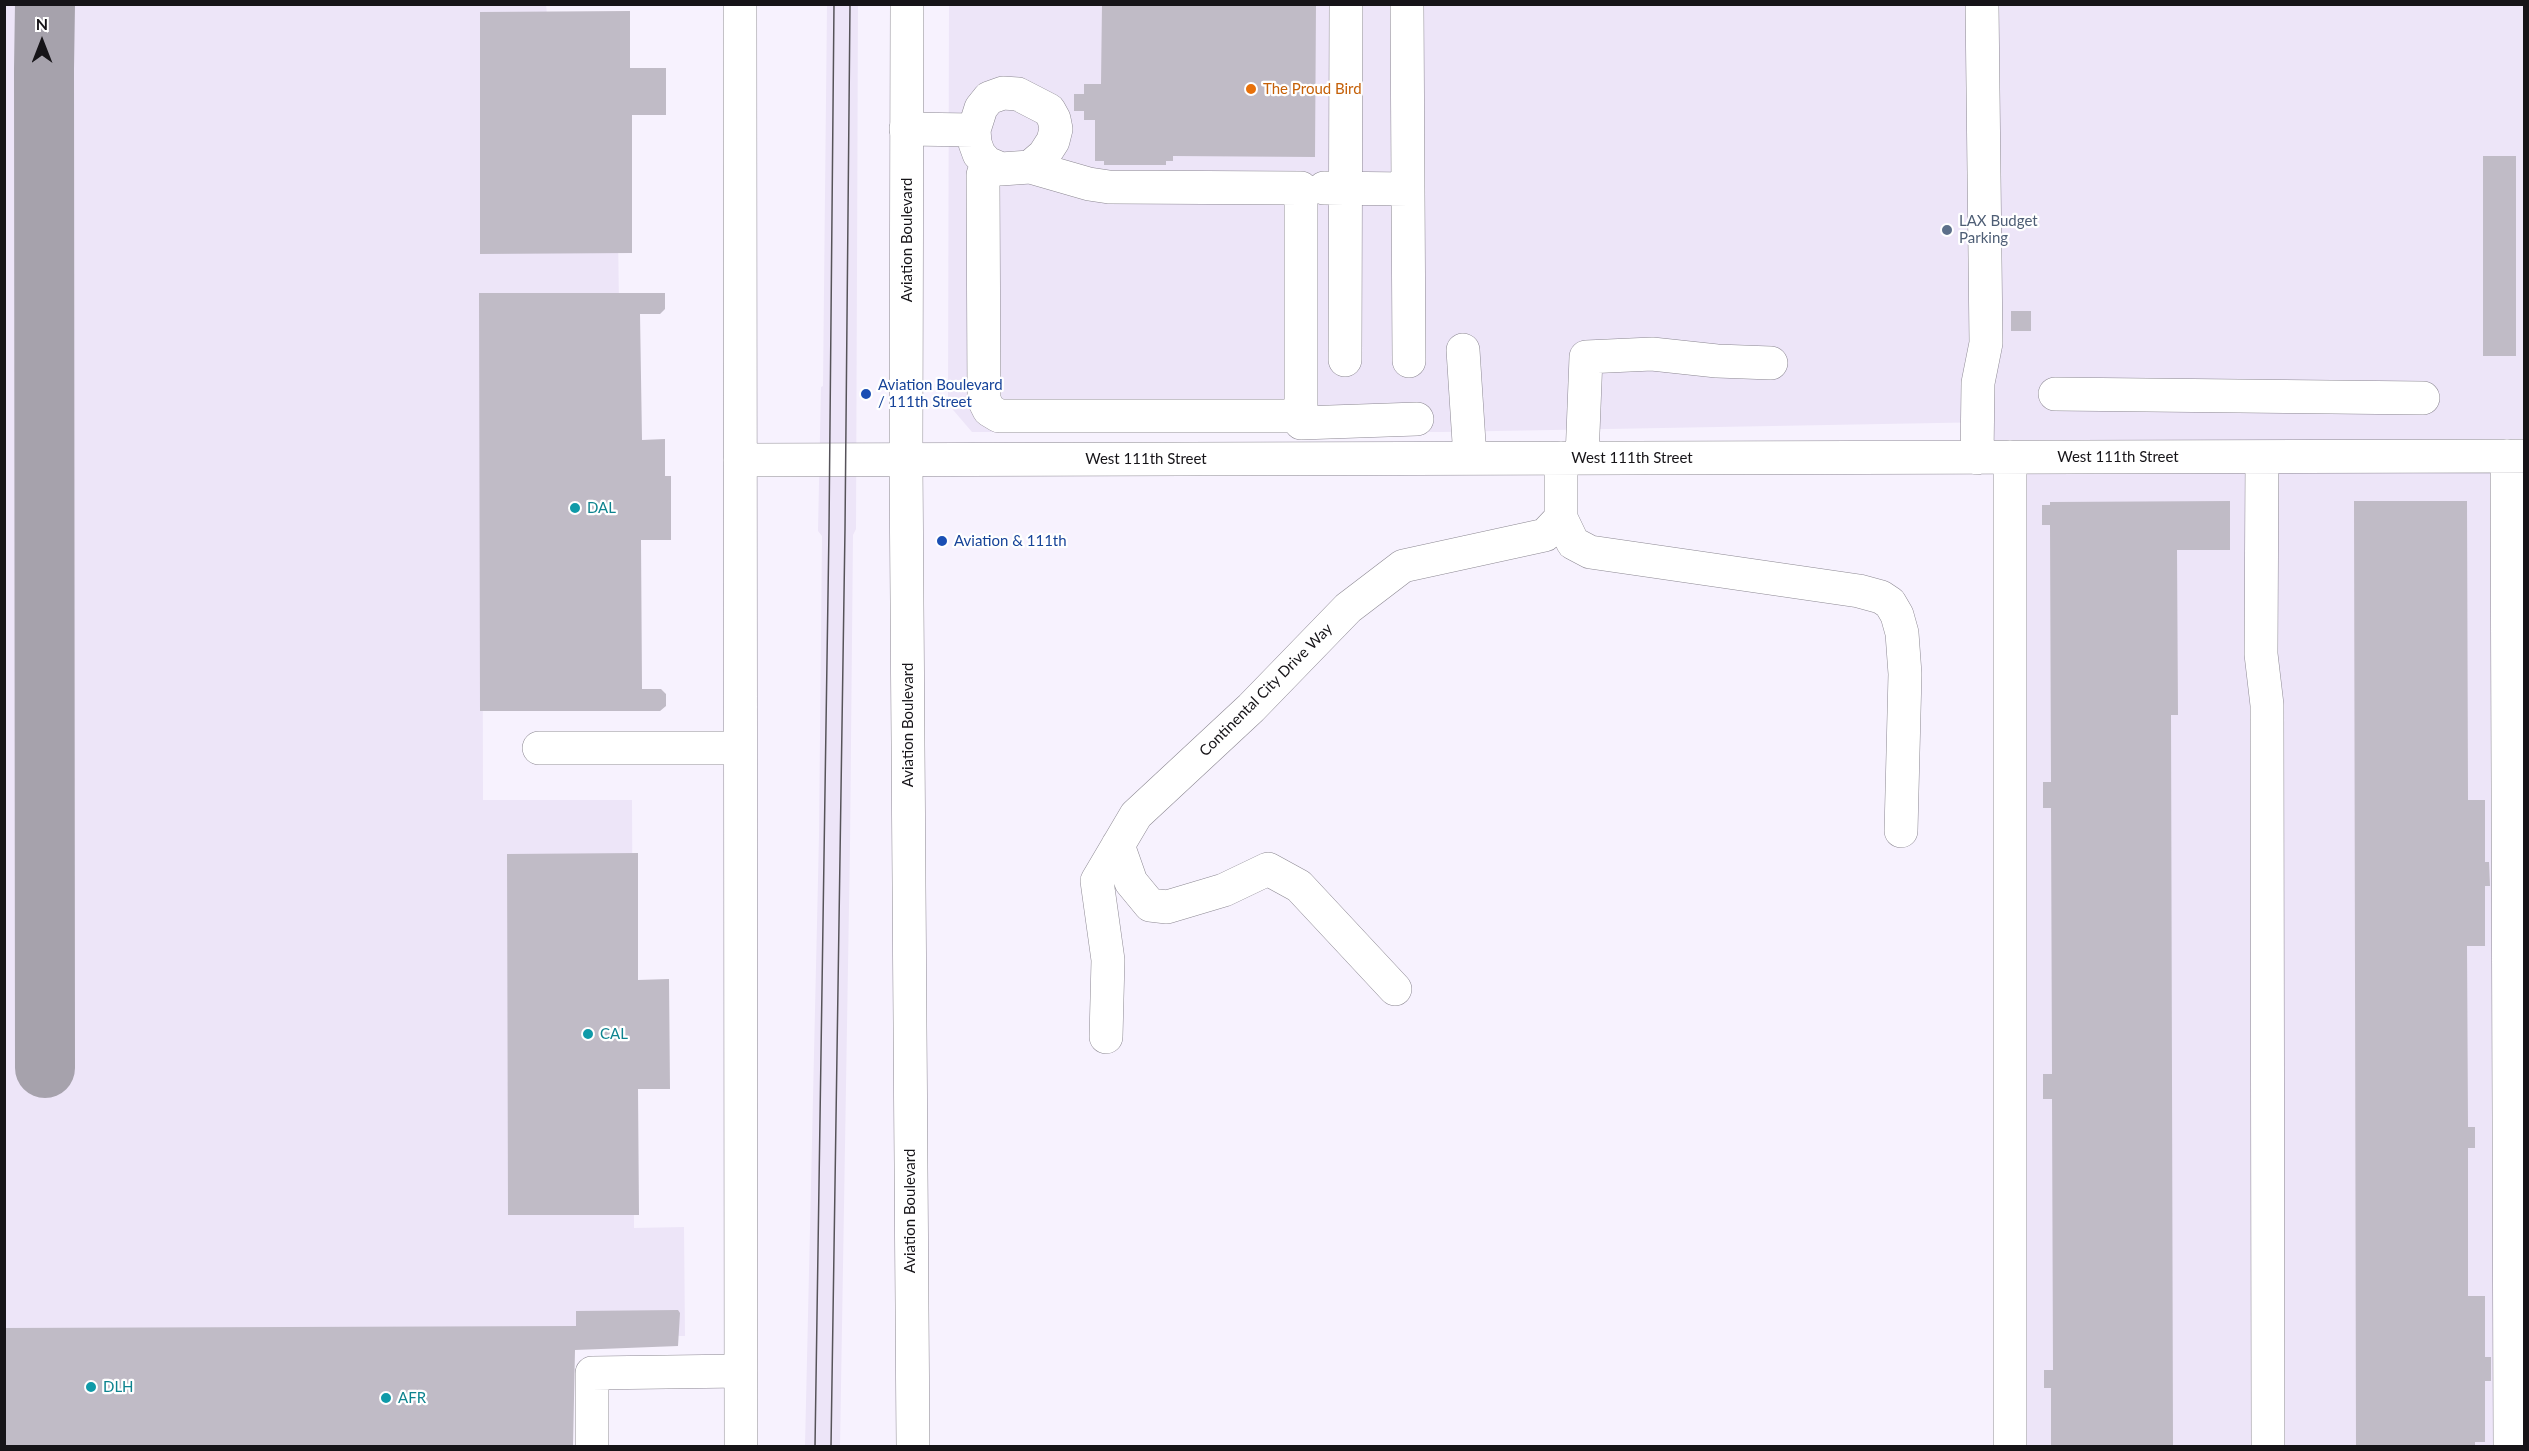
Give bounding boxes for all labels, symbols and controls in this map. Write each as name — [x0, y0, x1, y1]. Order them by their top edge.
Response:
north arrow — [12, 12, 72, 72]
text: N — [36, 14, 48, 33]
place label: The Proud Bird — [1263, 80, 1362, 98]
marker: The Proud Bird — [1244, 82, 1258, 96]
street label: Aviation Boulevard — [898, 178, 916, 302]
place label: LAX Budget Parking — [1959, 212, 2038, 247]
marker: LAX Budget Parking — [1940, 223, 1954, 237]
place label: Aviation Boulevard / 111th Street — [878, 376, 1003, 411]
marker: Aviation Boulevard / 111th Street — [859, 387, 873, 401]
street label: West 111th Street — [2057, 448, 2179, 466]
street label: West 111th Street — [1571, 449, 1693, 467]
street label: West 111th Street — [1085, 450, 1207, 468]
place label: DAL — [587, 499, 616, 517]
marker: DAL — [568, 501, 582, 515]
place label: Aviation & 111th — [954, 532, 1067, 550]
marker: Aviation & 111th — [935, 534, 949, 548]
street label: Continental City Drive Way — [1196, 620, 1336, 760]
street label: Aviation Boulevard — [899, 663, 917, 787]
place label: CAL — [600, 1025, 628, 1043]
marker: CAL — [581, 1027, 595, 1041]
street label: Aviation Boulevard — [901, 1149, 919, 1273]
place label: DLH — [103, 1378, 134, 1396]
marker: DLH — [84, 1380, 98, 1394]
place label: AFR — [398, 1389, 426, 1407]
marker: AFR — [379, 1391, 393, 1405]

